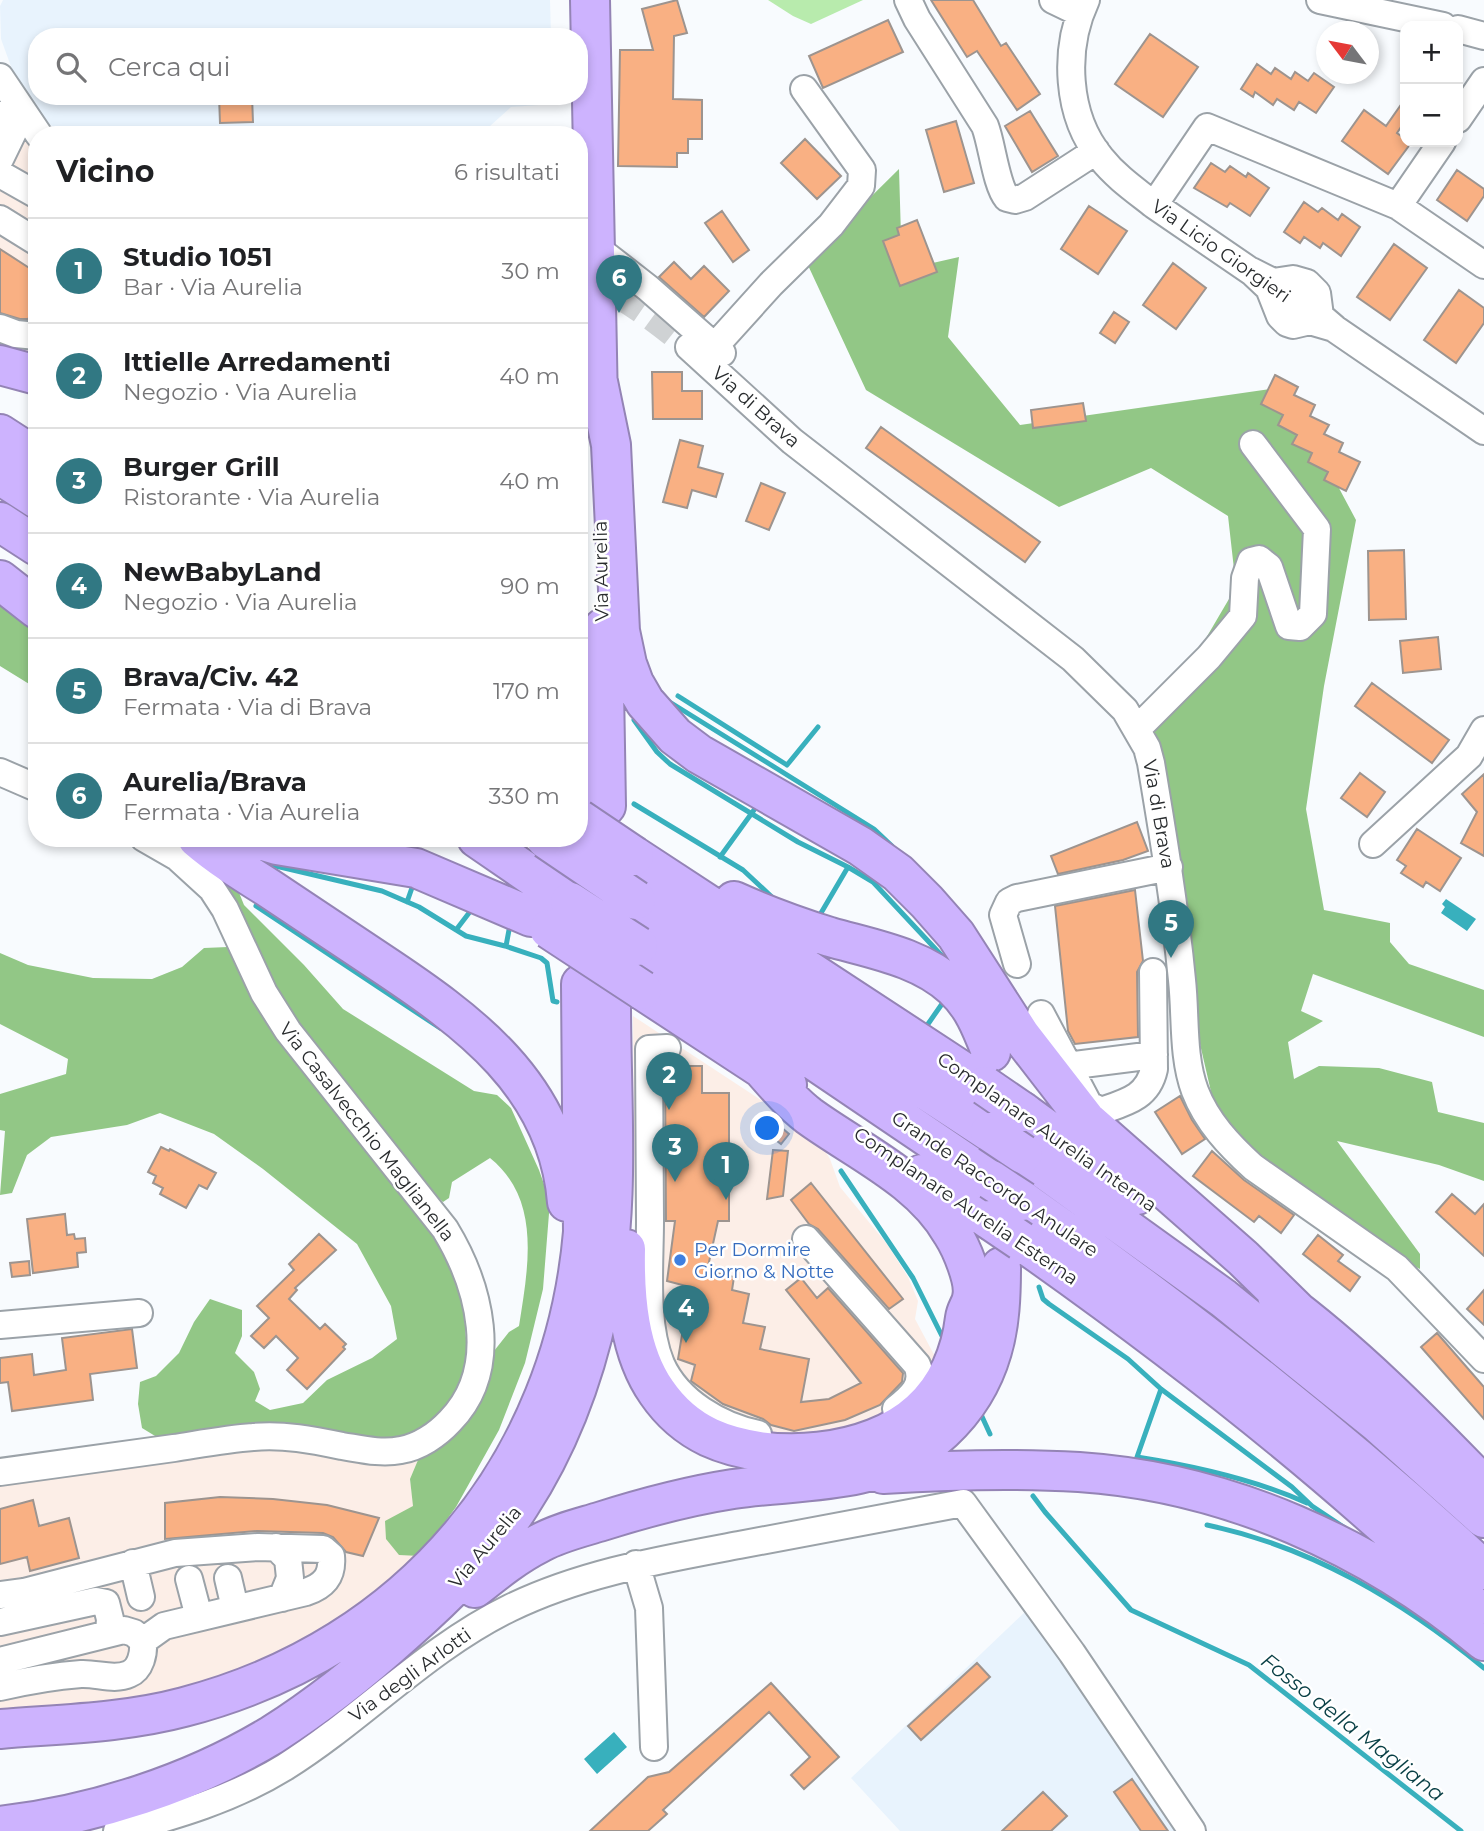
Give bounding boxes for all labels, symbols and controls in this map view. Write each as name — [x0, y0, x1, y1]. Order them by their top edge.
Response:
north arrow — [1316, 21, 1379, 84]
map controls — [1400, 21, 1463, 147]
button: + — [1400, 21, 1463, 84]
search box — [28, 28, 588, 105]
icon: search — [52, 48, 90, 86]
text: Cerca qui — [108, 51, 231, 83]
button: − — [1400, 84, 1463, 147]
text: Vicino — [56, 153, 154, 190]
text: 6 risultati — [454, 158, 560, 186]
street label: Via Licio Giorgieri — [1147, 194, 1295, 308]
text: Studio 1051 — [123, 241, 272, 273]
pin: 6 — [596, 255, 642, 313]
text: 1 — [74, 257, 84, 285]
text: 30 m — [501, 257, 560, 285]
text: Bar · Via Aurelia — [123, 273, 303, 301]
text: Ittielle Arredamenti — [123, 346, 391, 378]
street label: Via di Brava — [707, 361, 805, 453]
text: 2 — [72, 362, 86, 390]
text: 40 m — [499, 362, 560, 390]
text: Negozio · Via Aurelia — [123, 378, 358, 406]
text: Burger Grill — [123, 451, 280, 483]
text: 3 — [72, 467, 86, 495]
text: 40 m — [499, 467, 560, 495]
text: Ristorante · Via Aurelia — [123, 483, 380, 511]
street label: Via Aurelia — [589, 520, 613, 622]
text: NewBabyLand — [123, 556, 321, 588]
text: 4 — [71, 572, 87, 600]
text: 90 m — [500, 572, 560, 600]
text: Negozio · Via Aurelia — [123, 588, 358, 616]
text: Brava/Civ. 42 — [123, 661, 298, 693]
text: 5 — [72, 677, 86, 705]
text: 170 m — [493, 677, 560, 705]
text: Fermata · Via di Brava — [123, 693, 372, 721]
street label: Via di Brava — [1138, 758, 1180, 870]
text: Aurelia/Brava — [123, 766, 307, 798]
text: 6 — [72, 782, 86, 810]
text: 330 m — [489, 782, 560, 810]
text: Fermata · Via Aurelia — [123, 798, 360, 826]
pin: 5 — [1148, 900, 1194, 958]
street label: Via Casalvecchio Maglianella — [274, 1018, 460, 1246]
street label: Complanare Aurelia Interna — [933, 1047, 1161, 1217]
pin: 2 — [646, 1052, 692, 1110]
street label: Grande Raccordo Anulare — [887, 1106, 1103, 1262]
your location — [750, 1111, 784, 1145]
street label: Complanare Aurelia Esterna — [849, 1122, 1083, 1290]
pin: 3 — [652, 1124, 698, 1182]
pin: 1 — [703, 1142, 749, 1200]
place label: Per Dormire Giorno & Notte — [694, 1238, 834, 1283]
marker: Per Dormire Giorno & Notte — [672, 1252, 688, 1268]
pin: 4 — [663, 1285, 709, 1343]
street label: Via Aurelia — [444, 1501, 526, 1593]
street label: Via degli Arlotti — [345, 1623, 475, 1727]
water label: Fosso della Magliana — [1256, 1648, 1450, 1806]

